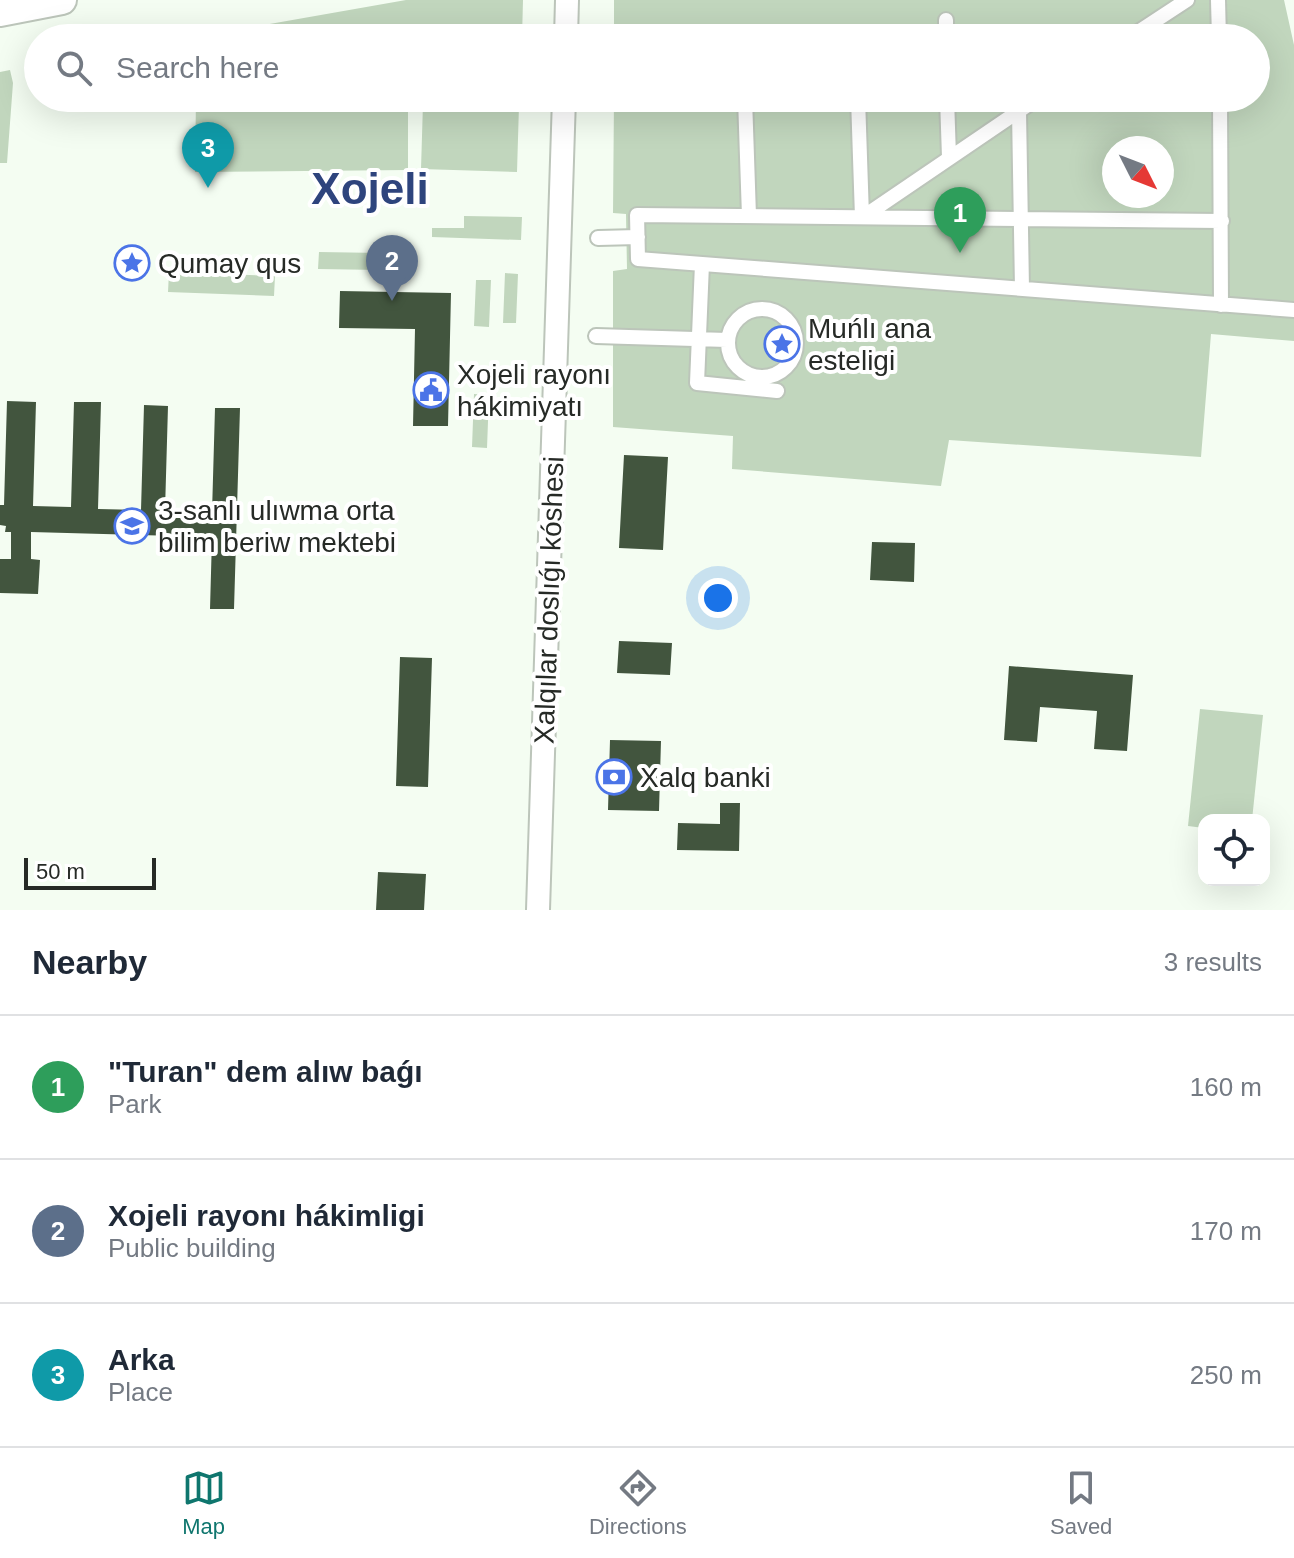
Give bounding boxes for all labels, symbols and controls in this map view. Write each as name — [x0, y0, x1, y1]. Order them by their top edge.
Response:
search box — [24, 24, 1270, 112]
icon: search — [52, 46, 96, 90]
text: Search here — [116, 51, 279, 84]
pin: 3 — [182, 122, 234, 188]
north arrow — [1102, 136, 1174, 208]
district label: Xojeli — [311, 164, 429, 213]
pin: 1 — [934, 187, 986, 253]
pin: 2 — [366, 235, 418, 301]
place icon: Qumay qus — [113, 244, 151, 282]
place label: Qumay qus — [158, 248, 301, 279]
place label: Muńlı ana esteligi — [808, 313, 931, 376]
place icon: Muńlı ana esteligi — [763, 325, 801, 363]
place label: Xojeli rayonı hákimiyatı — [457, 359, 611, 422]
public building icon: Xojeli rayonı hákimiyatı — [412, 371, 450, 409]
street label: Xalqılar doslıǵı kóshesi — [528, 456, 570, 744]
place label: 3-sanlı ulıwma orta bilim beriw mektebi — [158, 495, 396, 558]
school or university icon: 3-sanlı ulıwma orta bilim beriw mektebi — [113, 507, 151, 545]
your location — [698, 578, 738, 618]
bank icon: Xalq banki — [595, 758, 633, 796]
place label: Xalq banki — [640, 762, 771, 793]
map controls — [1198, 814, 1270, 886]
button: locate — [1198, 814, 1270, 886]
scale bar — [24, 854, 156, 890]
text: 50 m — [36, 859, 85, 884]
text: Nearby — [32, 943, 147, 981]
text: 3 results — [1164, 947, 1262, 977]
text: "Turan" dem alıw baǵı — [108, 1055, 423, 1088]
text: 1 — [51, 1072, 65, 1102]
text: 160 m — [1190, 1072, 1262, 1102]
text: Park — [108, 1089, 161, 1119]
text: Xojeli rayonı hákimligi — [108, 1199, 425, 1232]
text: 2 — [51, 1216, 65, 1246]
text: 170 m — [1190, 1216, 1262, 1246]
text: Public building — [108, 1233, 276, 1263]
text: Arka — [108, 1343, 175, 1376]
text: 3 — [51, 1360, 65, 1390]
text: 250 m — [1190, 1360, 1262, 1390]
text: Place — [108, 1377, 173, 1407]
tab: Map — [182, 1466, 226, 1540]
tab: Directions — [589, 1466, 687, 1540]
tab: Saved — [1050, 1466, 1112, 1540]

